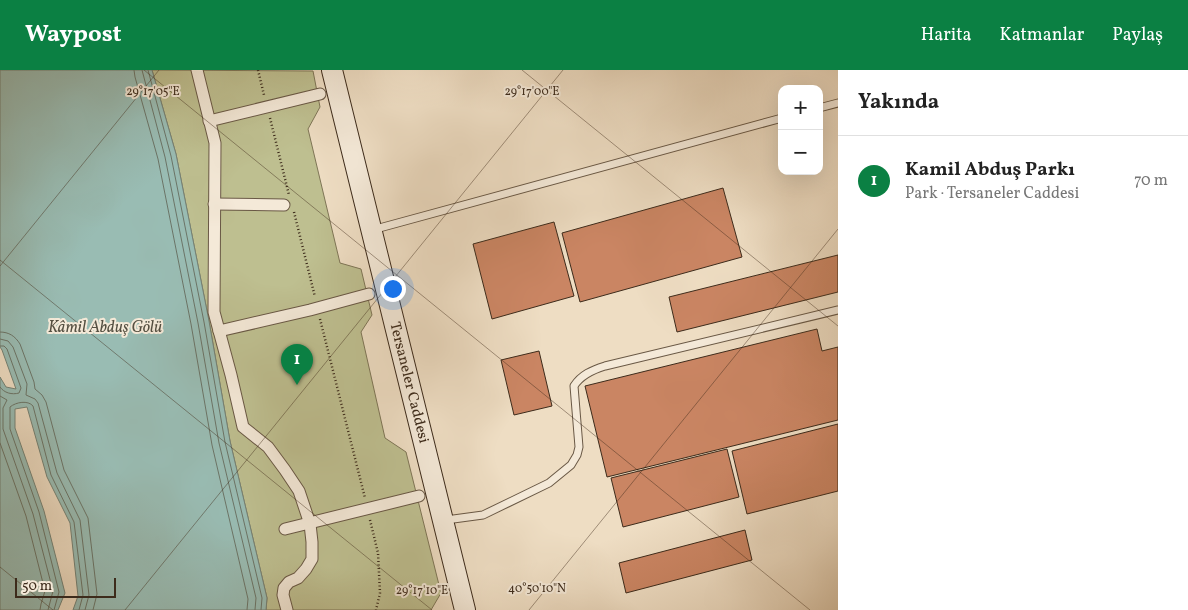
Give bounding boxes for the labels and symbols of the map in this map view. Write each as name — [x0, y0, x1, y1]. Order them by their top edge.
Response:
text: 29°17'05"E — [126, 84, 180, 100]
text: 29°17'00"E — [504, 84, 560, 100]
your location — [380, 276, 406, 302]
water label: Kâmil Abduş Gölü — [48, 317, 162, 339]
street label: Tersaneler Caddesi — [384, 320, 434, 446]
pin: 1 — [281, 344, 313, 385]
scale bar — [15, 575, 116, 598]
text: 40°50'10"N — [508, 581, 566, 597]
text: 29°17'10"E — [396, 583, 448, 599]

